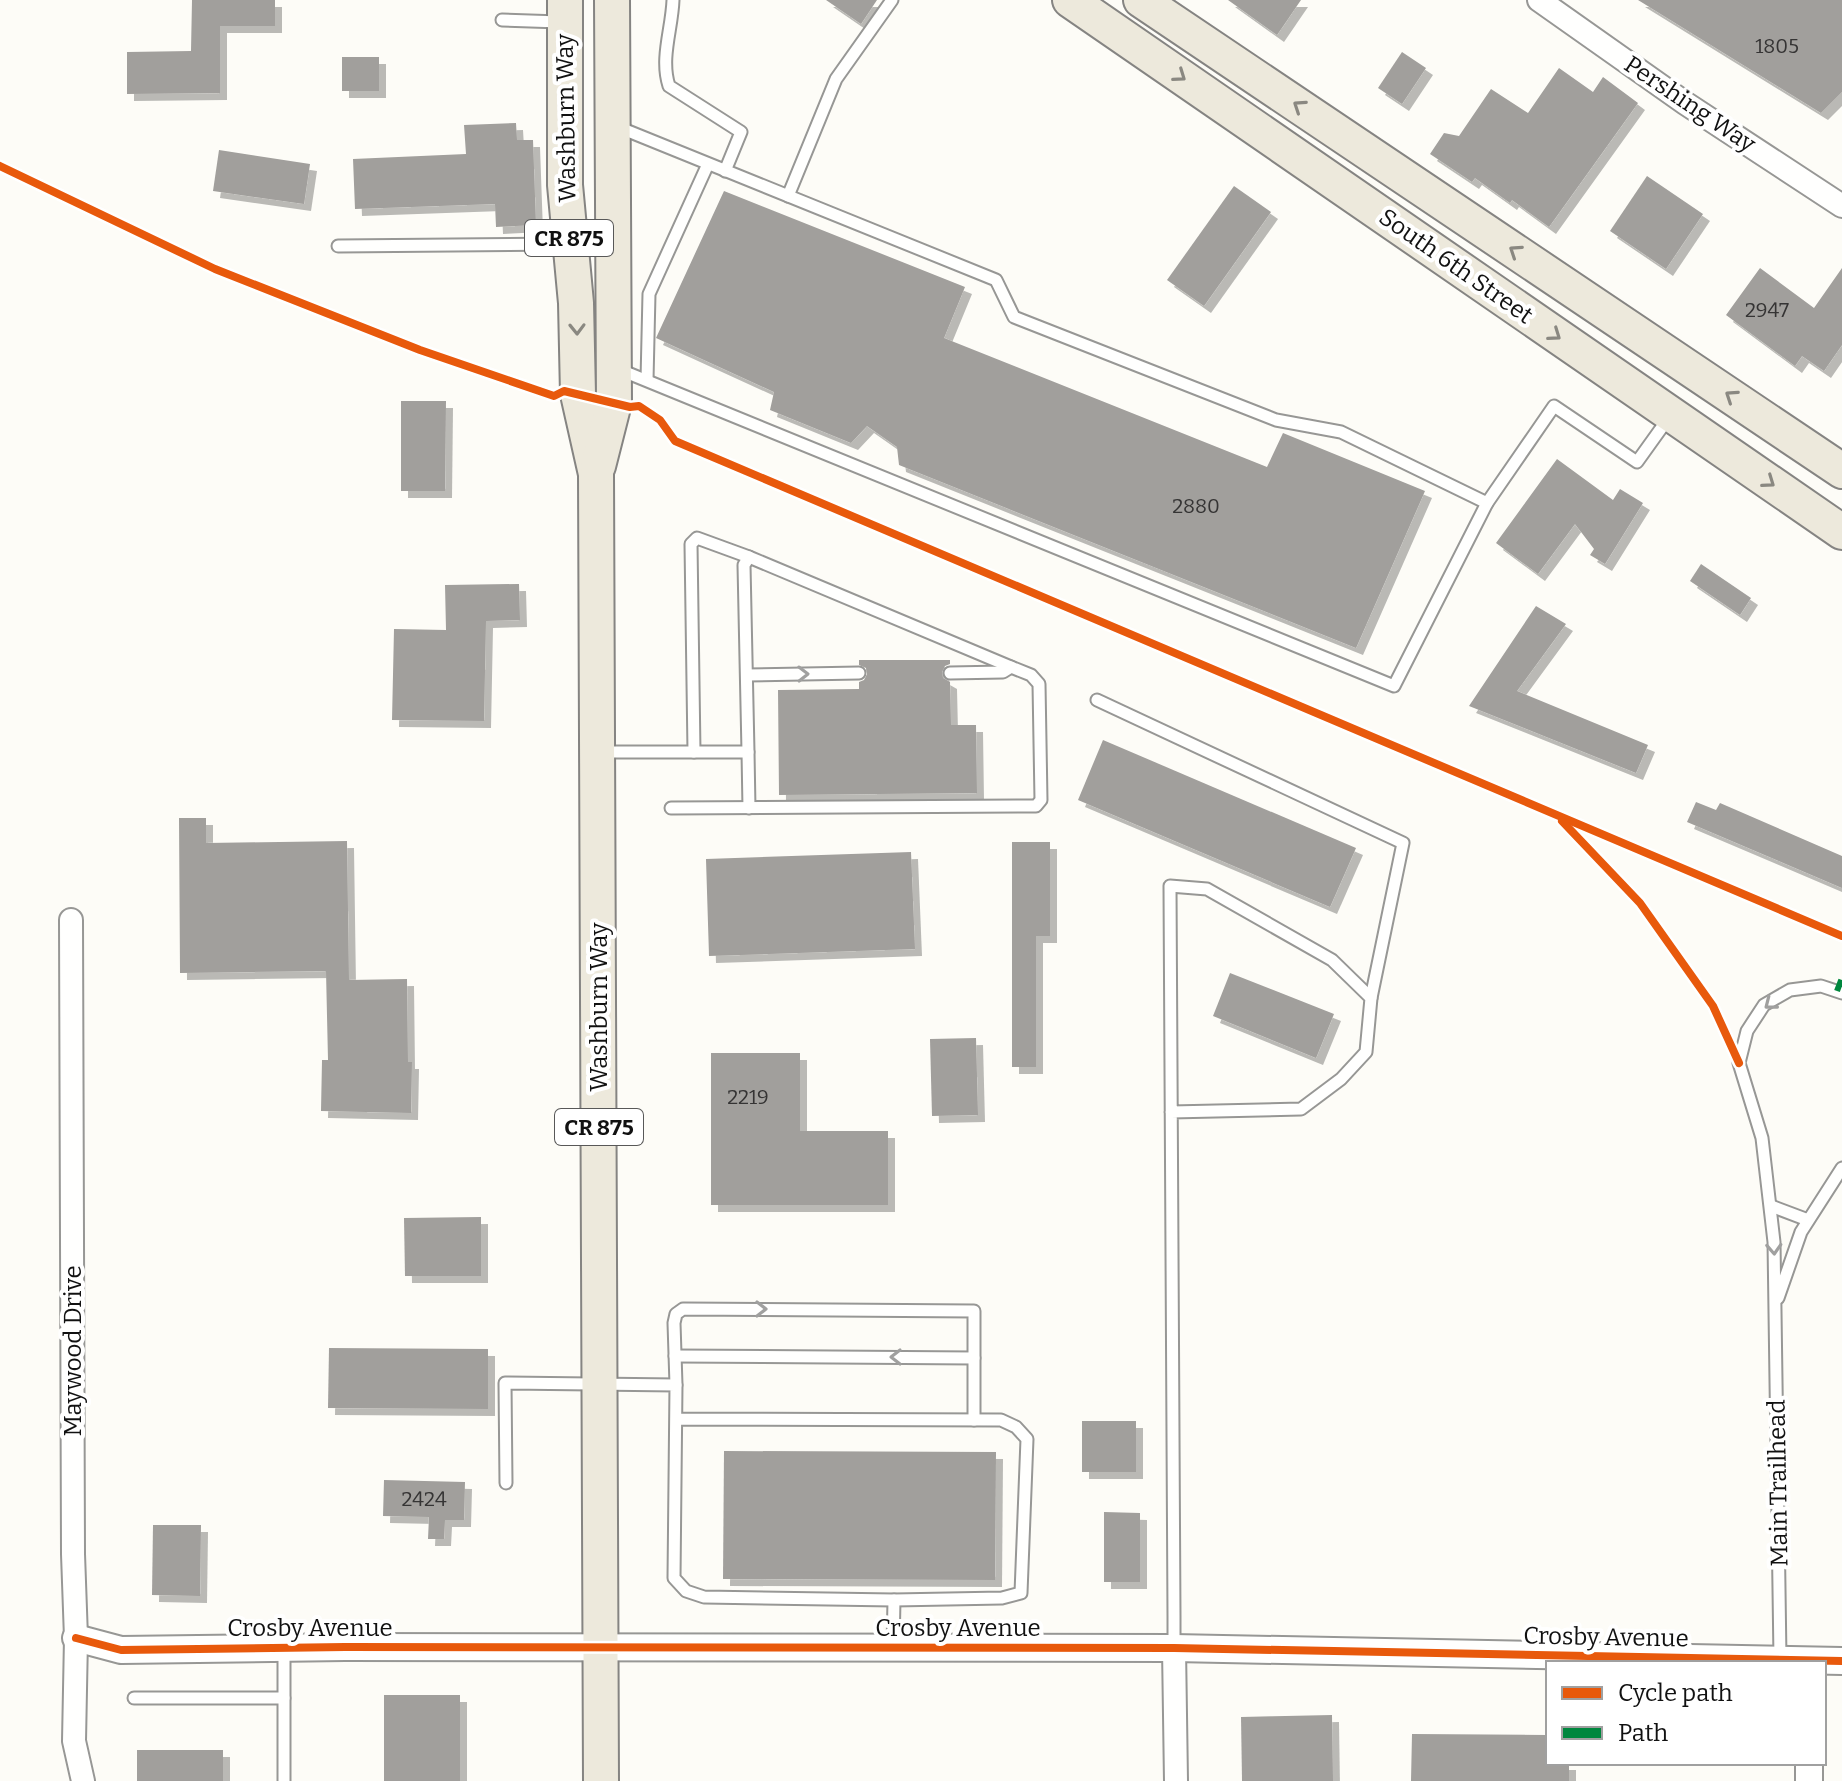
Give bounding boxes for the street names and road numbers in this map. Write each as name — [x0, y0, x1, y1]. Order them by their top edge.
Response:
street label: Washburn Way — [551, 33, 581, 203]
street label: Pershing Way — [1619, 50, 1761, 158]
street label: South 6th Street — [1374, 203, 1538, 330]
road number: CR 875 — [525, 220, 613, 256]
street label: Washburn Way — [585, 922, 613, 1091]
road number: CR 875 — [555, 1109, 643, 1145]
street label: Maywood Drive — [59, 1265, 87, 1437]
street label: Main Trailhead — [1763, 1399, 1793, 1567]
street label: Crosby Avenue — [227, 1614, 393, 1642]
street label: Crosby Avenue — [875, 1614, 1041, 1642]
street label: Crosby Avenue — [1523, 1622, 1689, 1652]

